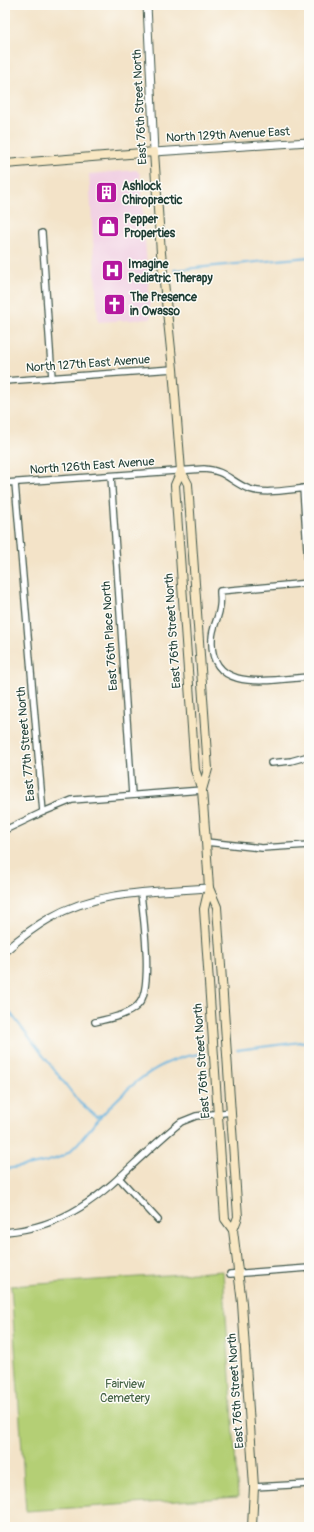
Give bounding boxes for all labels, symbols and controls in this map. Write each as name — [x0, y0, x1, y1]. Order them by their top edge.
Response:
street label: East 76th Street North — [129, 49, 151, 165]
street label: North 129th Avenue East — [166, 124, 291, 146]
place label: Ashlock Chiropractic — [122, 179, 183, 208]
building icon: Ashlock Chiropractic — [93, 180, 119, 206]
place label: Pepper Properties — [124, 212, 176, 241]
shop icon: Pepper Properties — [96, 213, 122, 239]
place label: Imagine Pediatric Therapy — [128, 257, 213, 286]
hospital icon: Imagine Pediatric Therapy — [99, 258, 125, 284]
place label: The Presence in Owasso — [129, 290, 198, 319]
church icon: The Presence in Owasso — [101, 291, 127, 317]
street label: North 127th East Avenue — [26, 352, 151, 376]
street label: North 126th East Avenue — [29, 454, 155, 478]
street label: East 76th Street North — [161, 573, 185, 689]
street label: East 76th Place North — [99, 580, 121, 691]
street label: East 77th Street North — [13, 686, 38, 802]
street label: East 76th Street North — [190, 1003, 214, 1119]
street label: East 76th Street North — [224, 1333, 248, 1449]
park label: Fairview Cemetery — [100, 1377, 150, 1406]

